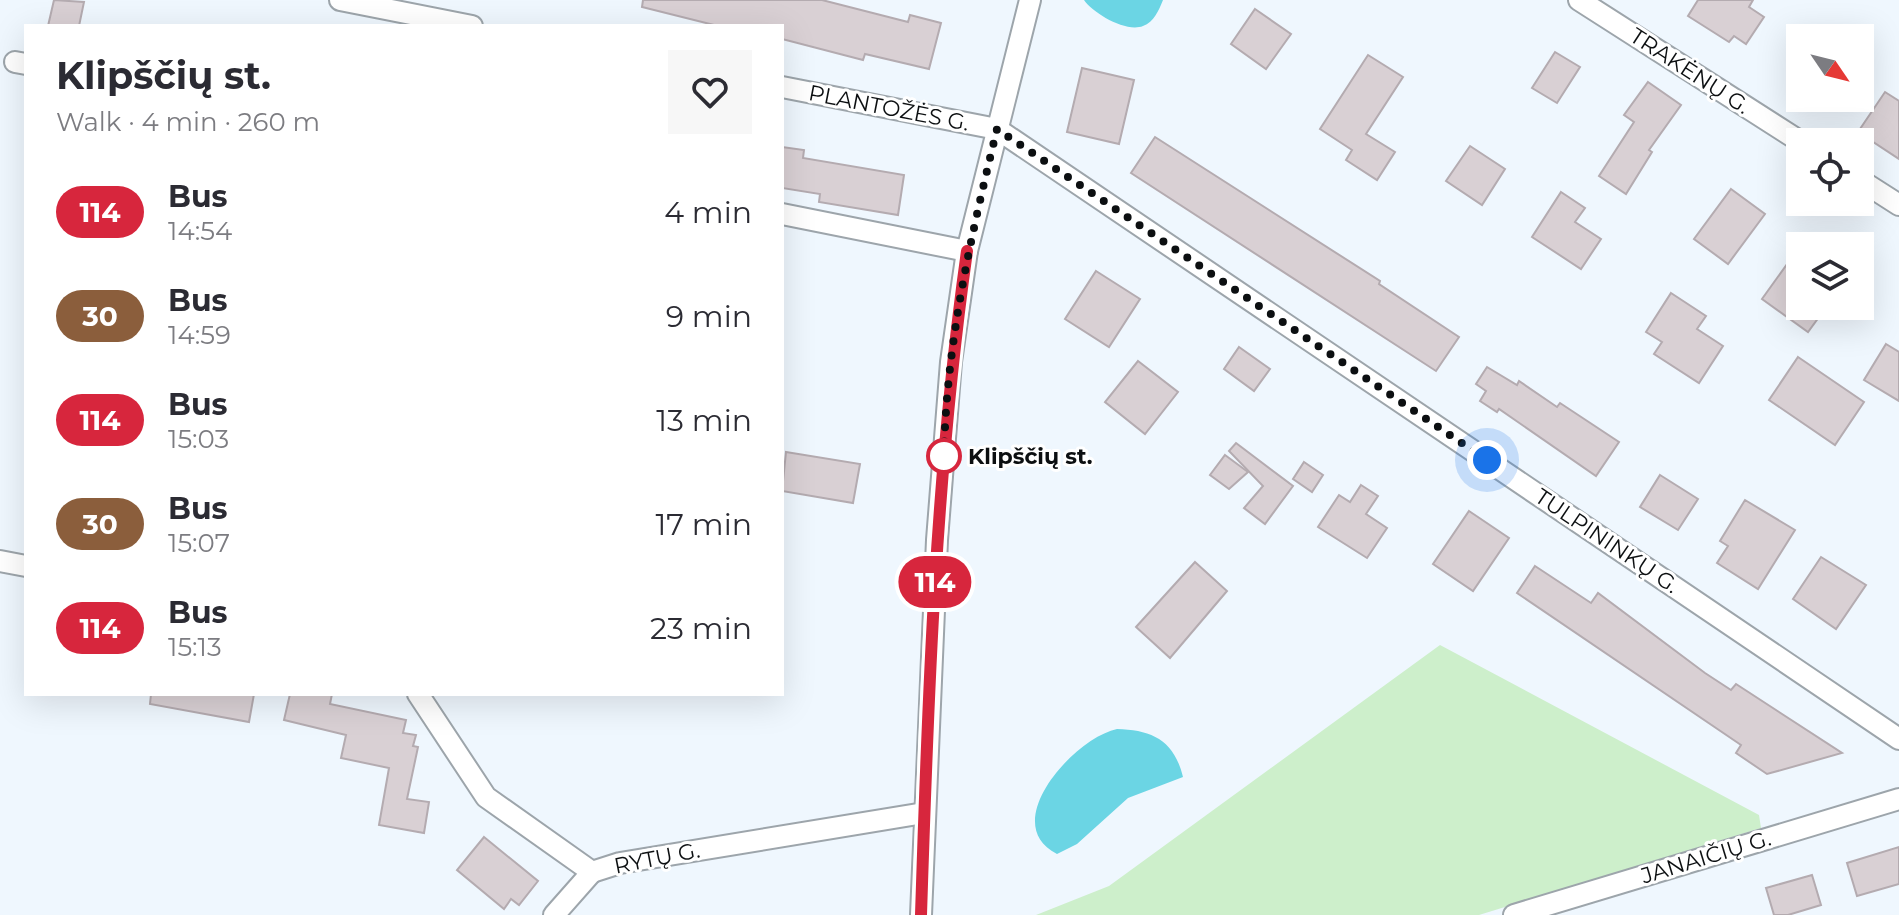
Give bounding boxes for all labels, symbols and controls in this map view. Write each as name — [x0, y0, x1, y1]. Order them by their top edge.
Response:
street label: TRAKĖNŲ G. — [1625, 22, 1755, 120]
north arrow — [1786, 24, 1874, 112]
map controls — [1786, 24, 1874, 320]
button: heart — [668, 50, 752, 134]
text: Klipščių st. — [56, 52, 271, 99]
street label: PLANTOŽĖS G. — [806, 79, 972, 137]
text: Walk · 4 min · 260 m — [56, 106, 320, 138]
button: locate — [1786, 128, 1874, 216]
text: Bus — [168, 178, 228, 215]
text: 4 min — [664, 194, 752, 231]
text: 114 — [79, 195, 121, 229]
text: 14:54 — [168, 215, 232, 247]
button: layers — [1786, 232, 1874, 320]
text: Bus — [168, 282, 228, 319]
text: 9 min — [666, 298, 752, 335]
text: 30 — [82, 299, 118, 333]
text: 14:59 — [168, 319, 231, 351]
text: Bus — [168, 386, 228, 423]
text: 13 min — [656, 402, 752, 439]
text: 114 — [79, 403, 121, 437]
text: 15:03 — [168, 423, 229, 455]
marker: Klipščių st. — [927, 439, 961, 473]
your location — [1467, 440, 1507, 480]
place label: Klipščių st. — [968, 443, 1093, 470]
street label: TULPININKŲ G. — [1530, 483, 1684, 599]
text: Bus — [168, 490, 228, 527]
text: 17 min — [655, 506, 752, 543]
text: 30 — [82, 507, 118, 541]
text: 15:07 — [168, 527, 230, 559]
line badge: 114 — [889, 556, 981, 608]
text: 114 — [914, 565, 956, 599]
text: Bus — [168, 594, 228, 631]
text: 23 min — [650, 610, 752, 647]
text: 114 — [79, 611, 121, 645]
text: 15:13 — [168, 631, 222, 663]
street label: JANAIČIŲ G. — [1637, 824, 1774, 890]
street label: RYTŲ G. — [612, 836, 702, 880]

